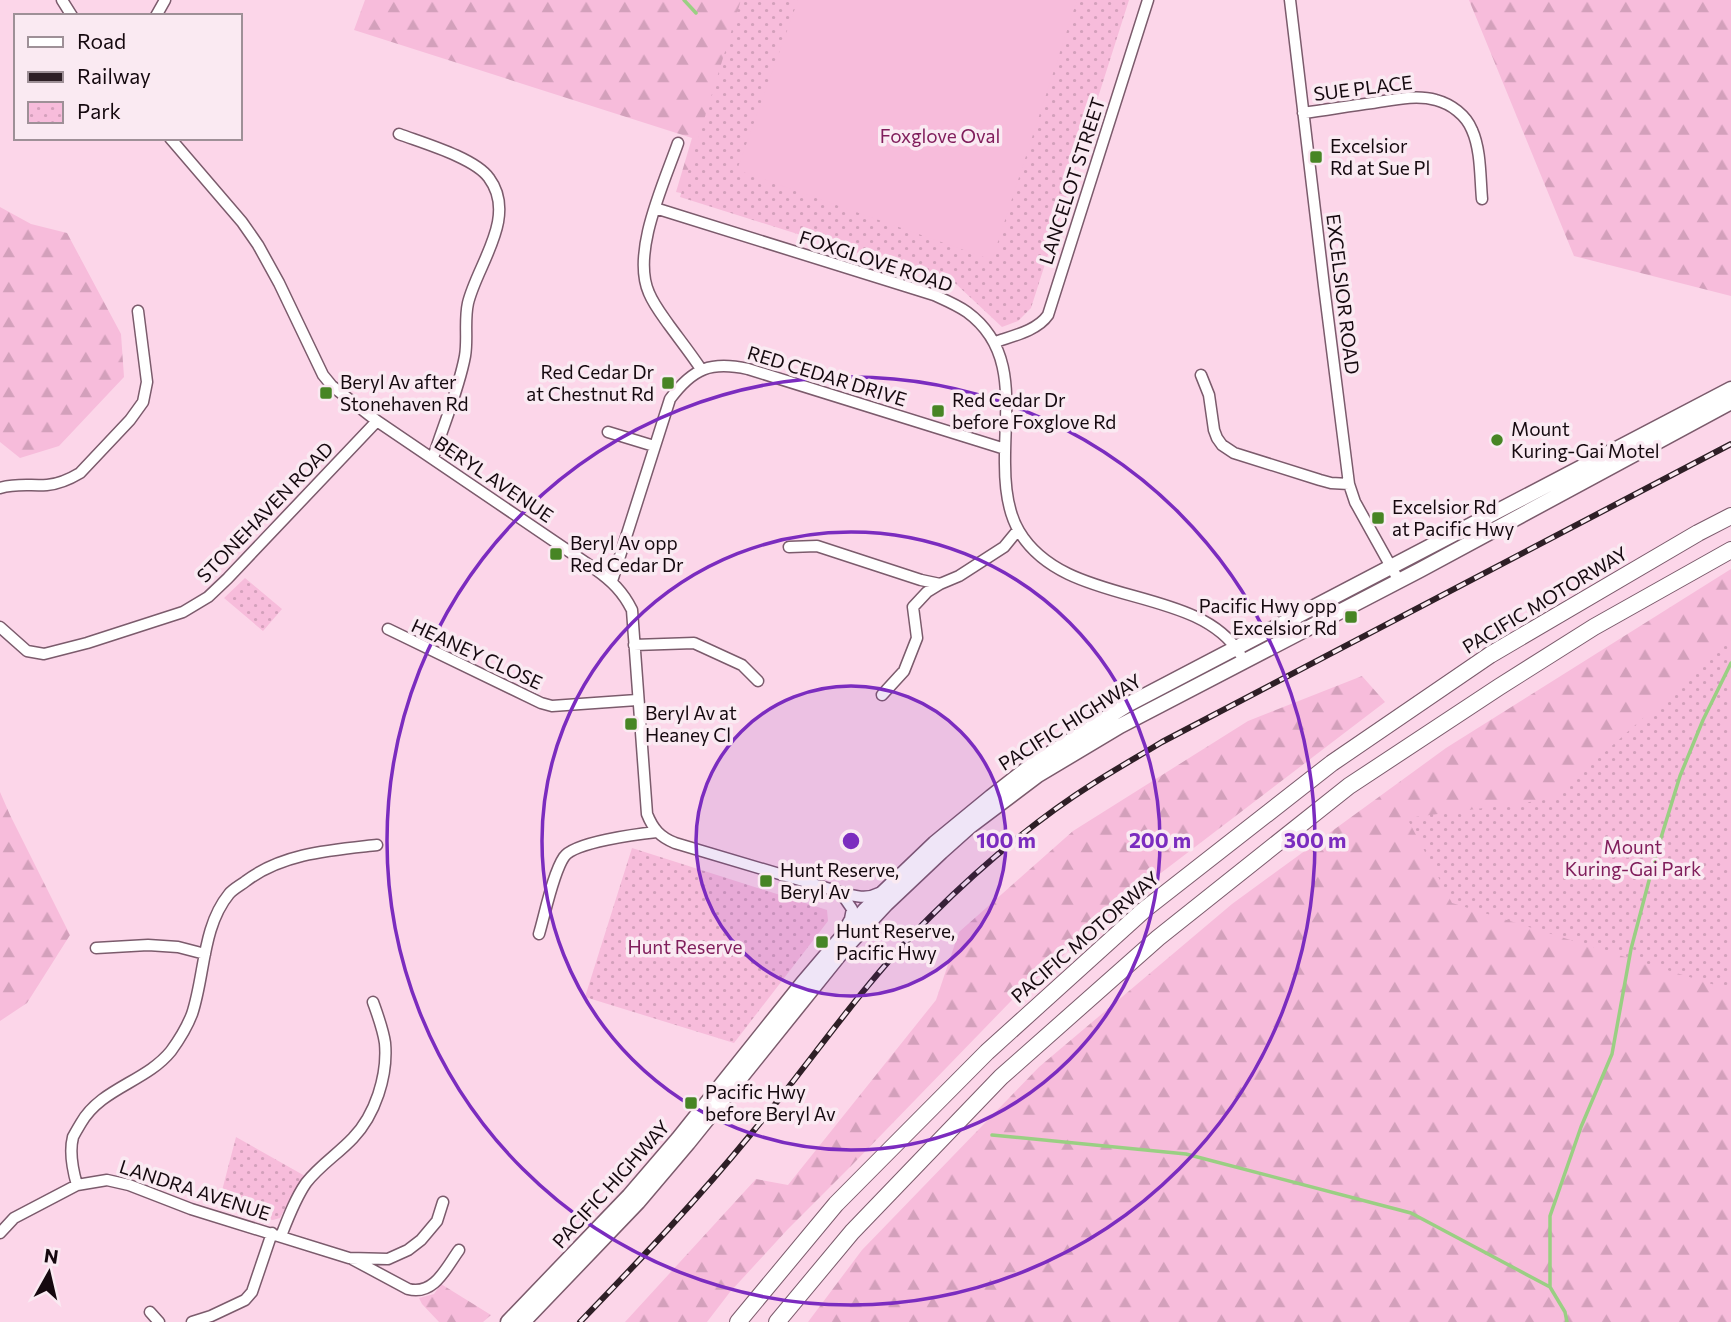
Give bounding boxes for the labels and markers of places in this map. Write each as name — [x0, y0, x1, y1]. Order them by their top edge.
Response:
place label: Excelsior Rd at Sue Pl — [1330, 134, 1430, 179]
marker: Excelsior Rd at Sue Pl — [1308, 149, 1324, 165]
place label: Red Cedar Dr at Chestnut Rd — [526, 360, 654, 405]
place label: Beryl Av after Stonehaven Rd — [340, 370, 469, 415]
marker: Red Cedar Dr at Chestnut Rd — [660, 375, 676, 391]
marker: Beryl Av after Stonehaven Rd — [318, 385, 334, 401]
place label: Red Cedar Dr before Foxglove Rd — [952, 388, 1116, 433]
marker: Red Cedar Dr before Foxglove Rd — [930, 403, 946, 419]
place label: Mount Kuring-Gai Motel — [1511, 417, 1660, 462]
marker: Mount Kuring-Gai Motel — [1489, 432, 1505, 448]
place label: Excelsior Rd at Pacific Hwy — [1392, 495, 1514, 540]
marker: Excelsior Rd at Pacific Hwy — [1370, 510, 1386, 526]
place label: Beryl Av opp Red Cedar Dr — [570, 531, 684, 576]
marker: Beryl Av opp Red Cedar Dr — [548, 546, 564, 562]
place label: Pacific Hwy opp Excelsior Rd — [1199, 594, 1337, 639]
marker: Pacific Hwy opp Excelsior Rd — [1343, 609, 1359, 625]
place label: Beryl Av at Heaney Cl — [645, 701, 737, 746]
marker: Beryl Av at Heaney Cl — [623, 716, 639, 732]
centre of rings — [839, 829, 863, 853]
place label: Hunt Reserve, Beryl Av — [780, 858, 899, 903]
marker: Hunt Reserve, Beryl Av — [758, 873, 774, 889]
place label: Hunt Reserve, Pacific Hwy — [836, 919, 955, 964]
marker: Hunt Reserve, Pacific Hwy — [814, 934, 830, 950]
place label: Pacific Hwy before Beryl Av — [705, 1080, 836, 1125]
marker: Pacific Hwy before Beryl Av — [683, 1095, 699, 1111]

